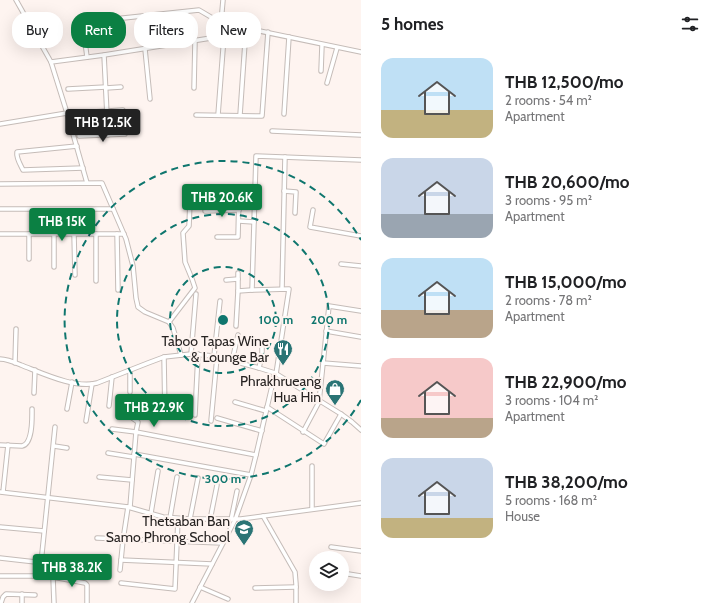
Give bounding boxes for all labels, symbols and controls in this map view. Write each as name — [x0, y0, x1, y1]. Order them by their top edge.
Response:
chip: Buy — [12, 12, 63, 48]
chip: Rent — [71, 12, 126, 48]
chip: Filters — [134, 12, 198, 48]
chip: New — [206, 12, 261, 48]
icon: filters — [679, 13, 701, 35]
text: 5 homes — [381, 14, 444, 34]
text: THB 12,500/mo — [505, 72, 624, 92]
icon: home — [413, 74, 461, 122]
text: 2 rooms · 54 m² — [505, 92, 592, 108]
text: Apartment — [505, 108, 565, 124]
pin: THB 12.5K — [57, 109, 149, 143]
text: THB 12.5K — [74, 114, 132, 130]
text: THB 20,600/mo — [505, 172, 630, 192]
icon: home — [413, 174, 461, 222]
pin: THB 20.6K — [176, 184, 268, 218]
text: THB 20.6K — [191, 189, 253, 205]
text: 3 rooms · 95 m² — [505, 192, 592, 208]
pin: THB 15K — [25, 208, 99, 242]
text: Apartment — [505, 208, 565, 224]
text: THB 15K — [38, 213, 86, 229]
text: THB 15,000/mo — [505, 272, 626, 292]
icon: home — [413, 274, 461, 322]
text: 2 rooms · 78 m² — [505, 292, 592, 308]
text: Apartment — [505, 308, 565, 324]
text: 100 m — [259, 312, 293, 327]
text: 200 m — [311, 312, 347, 327]
centre of rings — [216, 313, 230, 327]
place label: Taboo Tapas Wine & Lounge Bar — [161, 332, 270, 366]
restaurant icon: Taboo Tapas Wine & Lounge Bar — [272, 338, 294, 366]
place label: Phrakhrueang Hua Hin — [240, 372, 322, 406]
text: THB 22,900/mo — [505, 372, 626, 392]
icon: home — [413, 374, 461, 422]
shop icon: Phrakhrueang Hua Hin — [324, 378, 346, 406]
text: 3 rooms · 104 m² — [505, 392, 598, 408]
pin: THB 22.9K — [108, 394, 200, 428]
text: THB 22.9K — [124, 399, 184, 415]
text: Apartment — [505, 408, 565, 424]
text: 300 m — [205, 471, 241, 486]
text: THB 38,200/mo — [505, 472, 628, 492]
icon: home — [413, 474, 461, 522]
text: 5 rooms · 168 m² — [505, 492, 597, 508]
text: House — [505, 508, 540, 524]
place label: Thetsaban Ban Samo Phrong School — [106, 512, 231, 546]
school or university icon: Thetsaban Ban Samo Phrong School — [233, 518, 255, 546]
map controls — [309, 551, 349, 591]
button: layers — [309, 551, 349, 591]
pin: THB 38.2K — [26, 554, 118, 588]
text: THB 38.2K — [42, 559, 102, 575]

